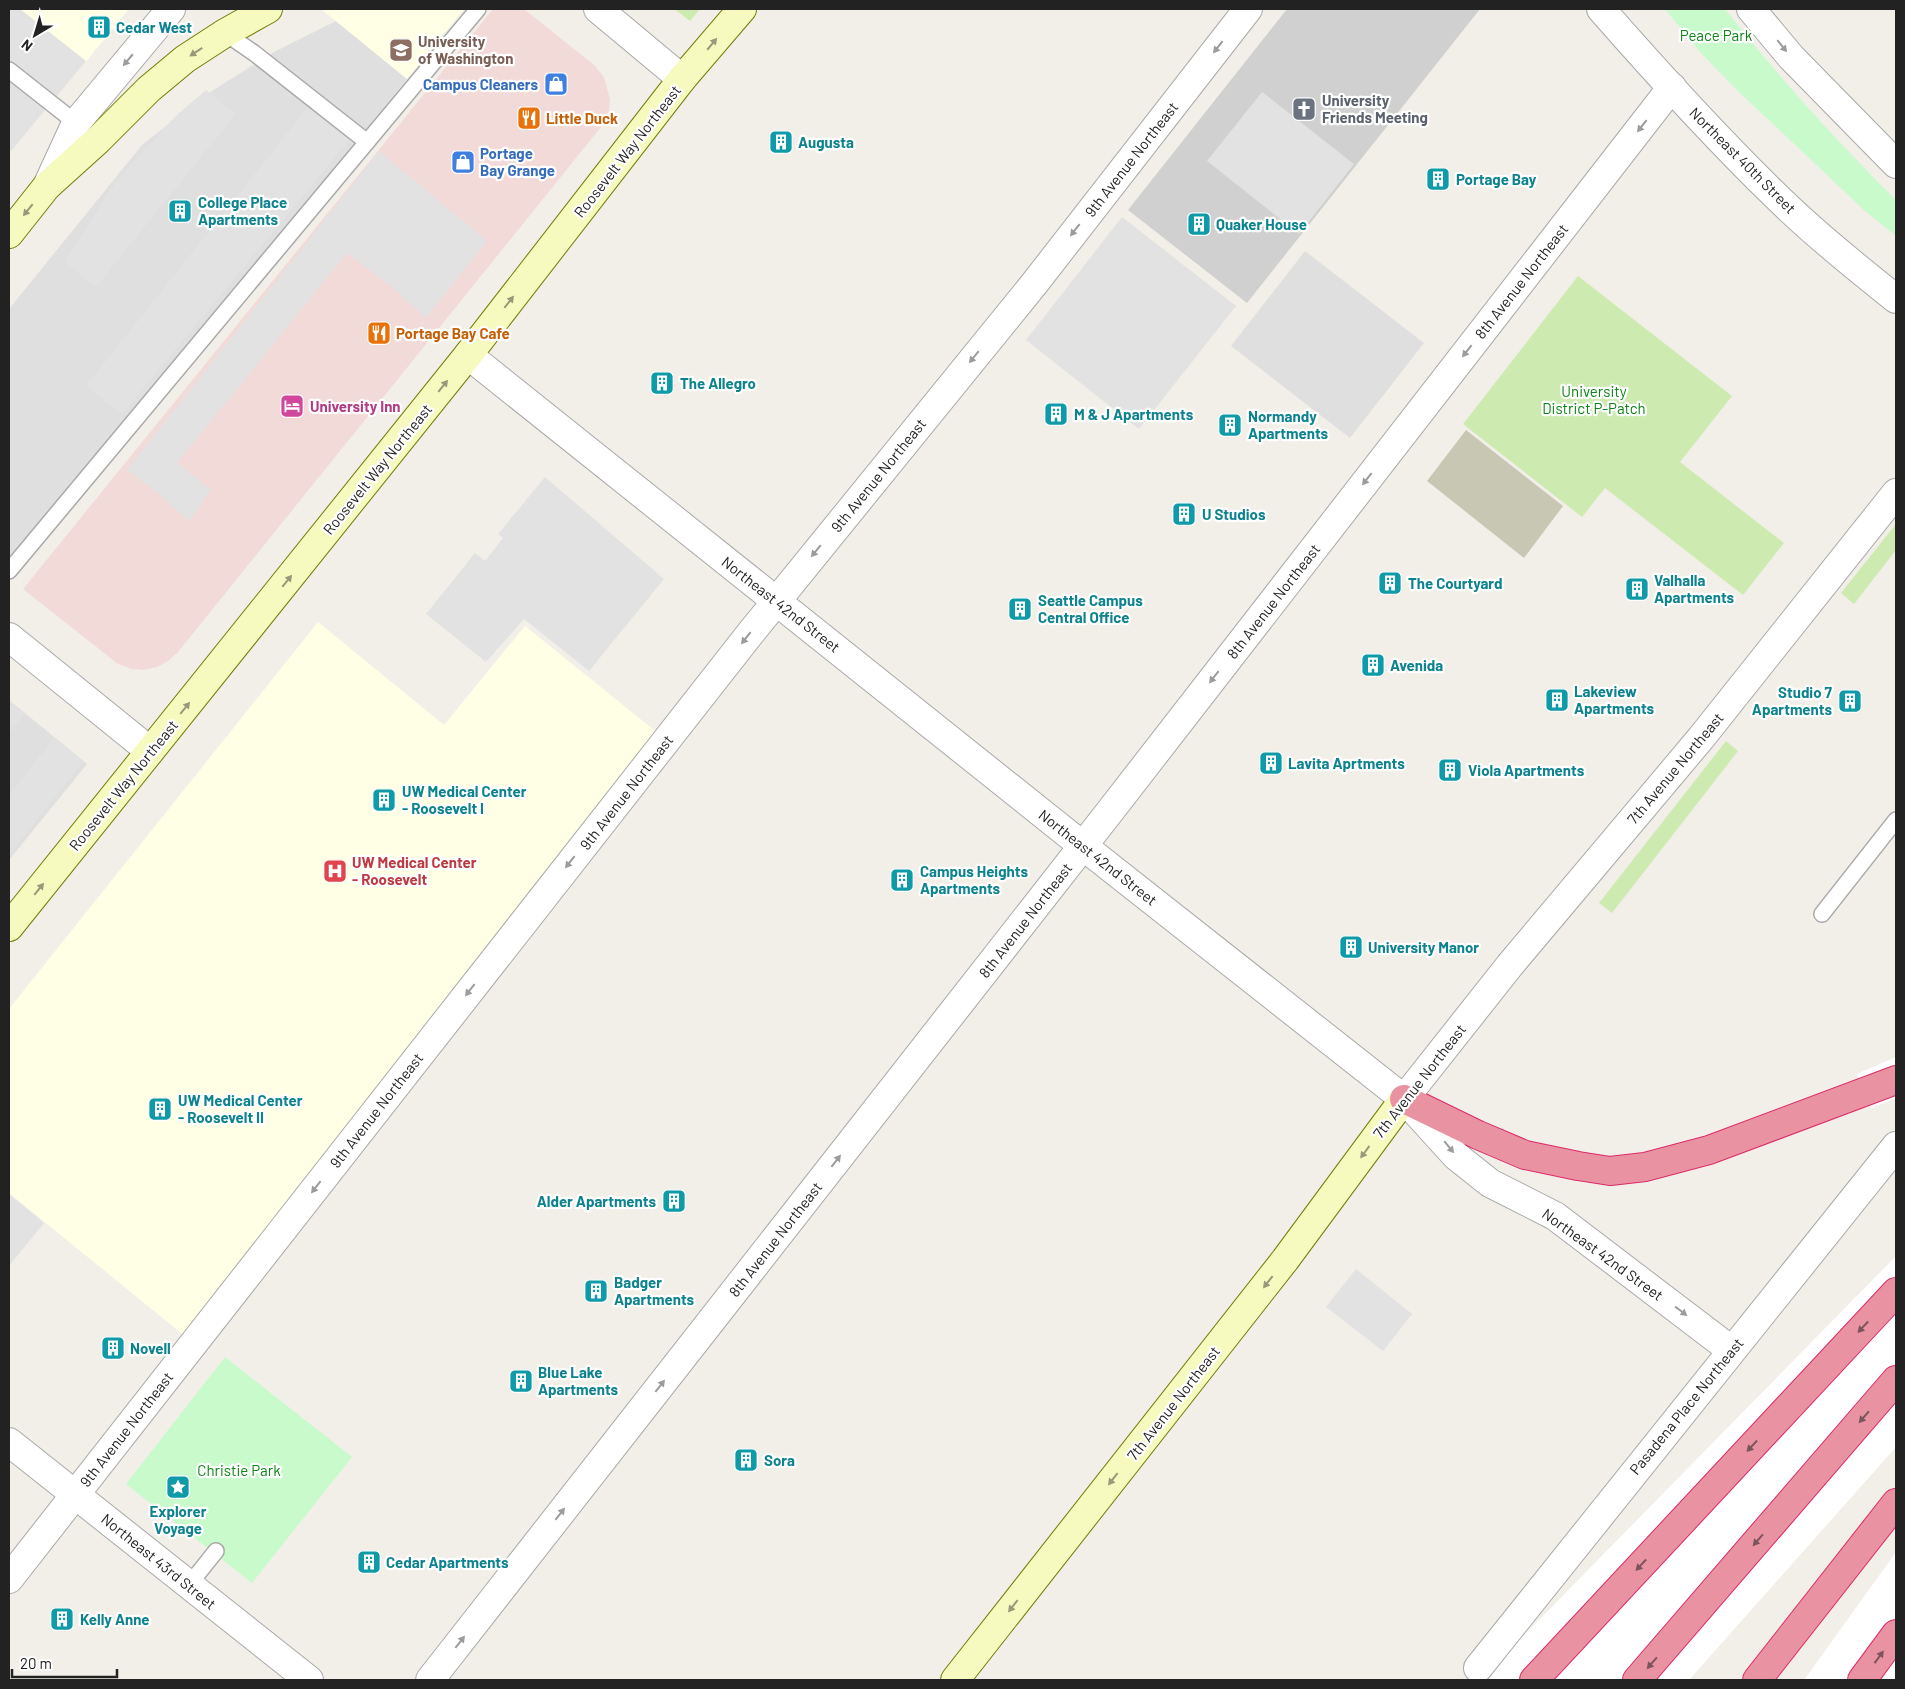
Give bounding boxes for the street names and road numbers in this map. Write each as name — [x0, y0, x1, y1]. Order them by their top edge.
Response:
street label: Roosevelt Way Northeast — [570, 81, 684, 221]
street label: 9th Avenue Northeast — [1081, 98, 1181, 220]
street label: Northeast 40th Street — [1686, 103, 1800, 217]
street label: 8th Avenue Northeast — [1471, 220, 1571, 342]
street label: Roosevelt Way Northeast — [319, 400, 435, 538]
street label: 9th Avenue Northeast — [827, 415, 929, 535]
street label: 8th Avenue Northeast — [1223, 540, 1323, 662]
street label: Northeast 42nd Street — [718, 552, 844, 656]
street label: 7th Avenue Northeast — [1623, 709, 1727, 827]
street label: Roosevelt Way Northeast — [65, 716, 181, 854]
street label: 9th Avenue Northeast — [576, 731, 676, 853]
street label: Northeast 42nd Street — [1035, 805, 1161, 909]
street label: 8th Avenue Northeast — [975, 859, 1075, 981]
street label: 7th Avenue Northeast — [1369, 1020, 1469, 1142]
street label: 9th Avenue Northeast — [326, 1049, 426, 1171]
street label: 8th Avenue Northeast — [725, 1178, 825, 1300]
street label: Northeast 42nd Street — [1539, 1204, 1667, 1304]
street label: Pasadena Place Northeast — [1625, 1334, 1747, 1478]
street label: 7th Avenue Northeast — [1123, 1342, 1223, 1464]
street label: 9th Avenue Northeast — [76, 1368, 176, 1490]
street label: Northeast 43rd Street — [98, 1509, 220, 1613]

